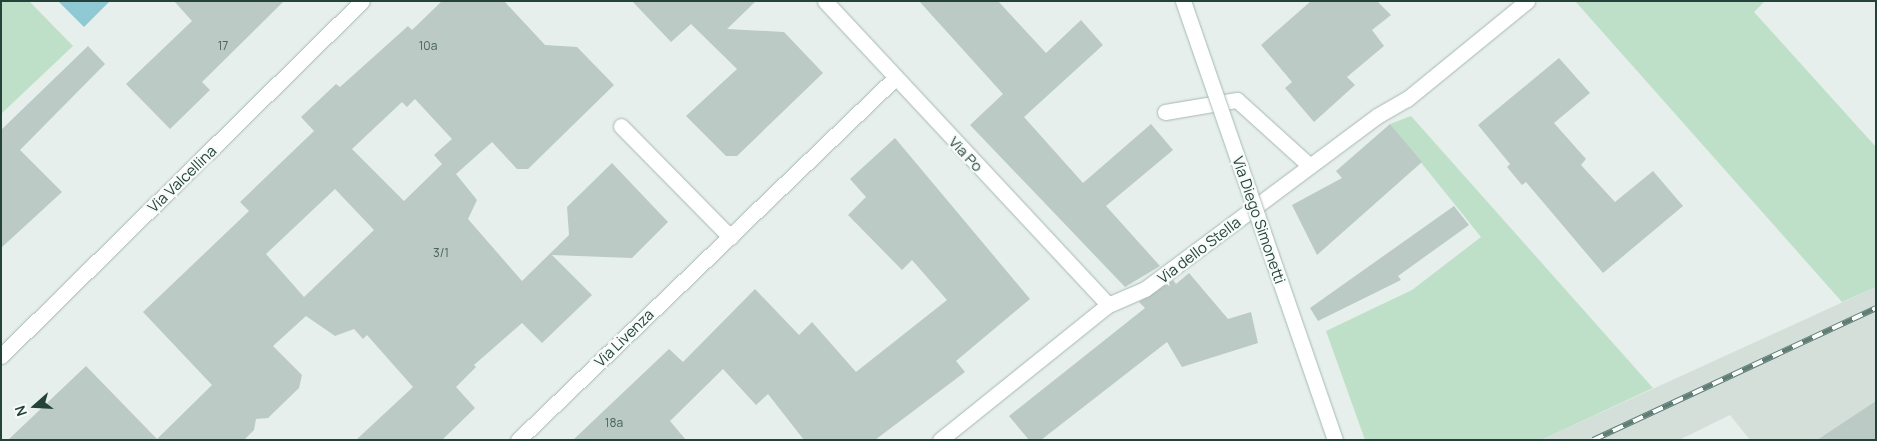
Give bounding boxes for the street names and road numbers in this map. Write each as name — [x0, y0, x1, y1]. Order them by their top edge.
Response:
street label: Via Po — [945, 133, 987, 175]
street label: Via Valcellina — [144, 142, 220, 216]
street label: Via Diego Simonetti — [1229, 154, 1289, 286]
street label: Via dello Stella — [1154, 213, 1244, 287]
street label: Via Livenza — [591, 305, 657, 371]

